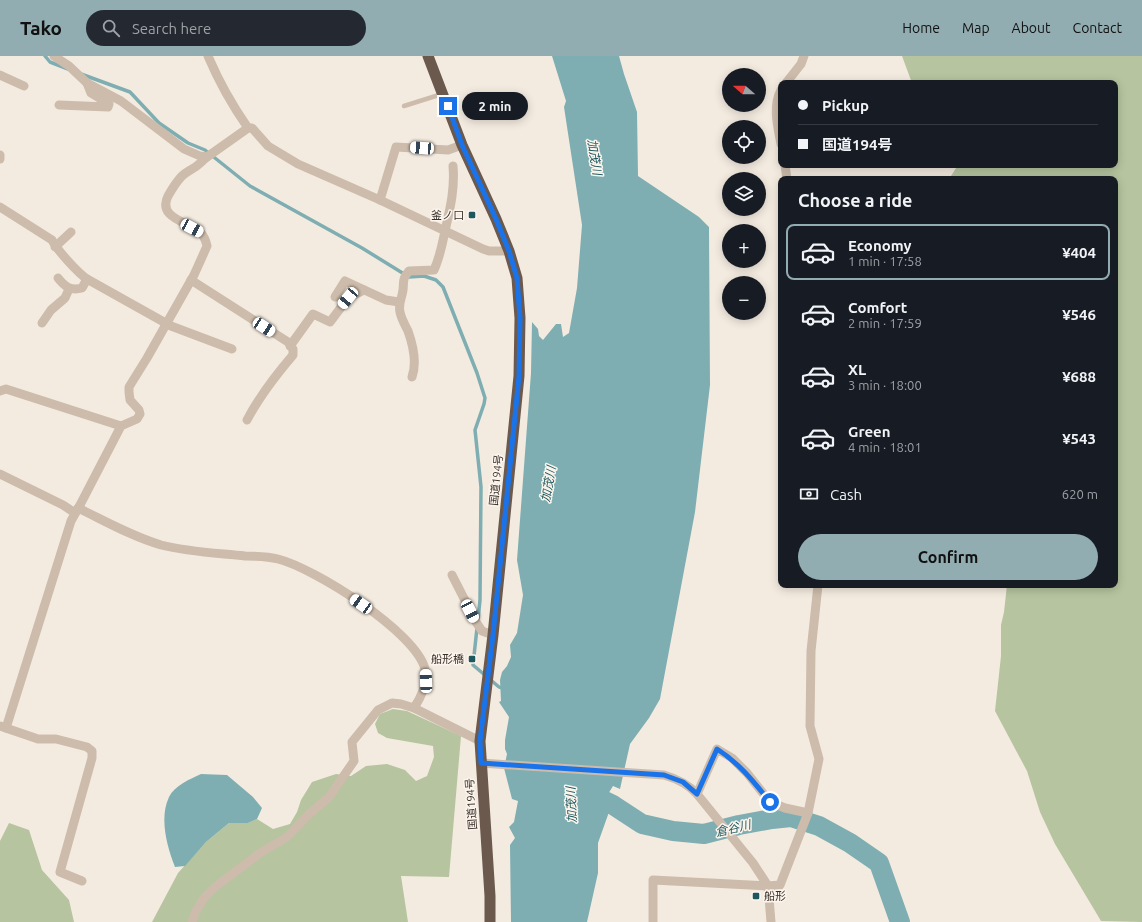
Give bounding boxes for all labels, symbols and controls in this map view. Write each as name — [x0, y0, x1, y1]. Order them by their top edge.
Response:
search box — [86, 10, 366, 46]
text: Tako — [20, 17, 62, 39]
icon: search — [100, 17, 122, 39]
text: Search here — [132, 20, 211, 37]
text: Home — [902, 20, 940, 36]
text: Map — [962, 20, 990, 36]
text: About — [1012, 20, 1051, 36]
text: Contact — [1073, 20, 1122, 36]
north arrow — [722, 68, 766, 112]
map controls — [722, 68, 766, 320]
callout: 2 min — [462, 92, 528, 120]
route end — [439, 97, 457, 115]
text: Pickup — [822, 97, 869, 114]
text: 2 min — [479, 99, 511, 113]
button: locate — [722, 120, 766, 164]
text: 国道194号 — [822, 136, 892, 153]
water label: 加茂川 — [586, 138, 605, 178]
car — [410, 141, 434, 155]
button: layers — [722, 172, 766, 216]
text: Choose a ride — [798, 190, 912, 210]
place label: 釜ノ口 — [431, 209, 464, 221]
marker: 釜ノ口 — [467, 210, 477, 220]
car — [179, 217, 205, 239]
button: + — [722, 224, 766, 268]
icon: car — [800, 234, 836, 270]
text: Economy — [848, 237, 912, 254]
text: ¥404 — [1062, 244, 1096, 261]
text: 1 min · 17:58 — [848, 254, 922, 268]
button: − — [722, 276, 766, 320]
car — [336, 285, 360, 311]
icon: car — [800, 296, 836, 332]
text: Comfort — [848, 299, 907, 316]
text: ¥546 — [1062, 306, 1096, 323]
car — [251, 315, 277, 339]
text: 2 min · 17:59 — [848, 316, 922, 330]
icon: car — [800, 358, 836, 394]
text: XL — [848, 361, 866, 378]
text: ¥688 — [1062, 368, 1096, 385]
text: 3 min · 18:00 — [848, 378, 922, 392]
icon: car — [800, 420, 836, 456]
text: Green — [848, 423, 890, 440]
text: ¥543 — [1062, 430, 1096, 447]
text: 4 min · 18:01 — [848, 440, 922, 454]
street label: 国道194号 — [487, 454, 505, 506]
water label: 加茂川 — [538, 463, 558, 503]
icon: cash — [798, 483, 820, 505]
text: Cash — [830, 486, 862, 503]
text: 620 m — [1062, 487, 1098, 501]
button: Confirm — [798, 534, 1098, 580]
car — [348, 592, 374, 616]
car — [459, 598, 481, 624]
place label: 船形橋 — [431, 653, 464, 665]
marker: 船形橋 — [467, 654, 477, 664]
car — [420, 669, 432, 693]
street label: 国道194号 — [463, 778, 479, 830]
water label: 加茂川 — [564, 785, 578, 823]
route start — [761, 793, 779, 811]
water label: 倉谷川 — [714, 817, 754, 838]
place label: 船形 — [764, 890, 786, 902]
marker: 船形 — [751, 891, 761, 901]

